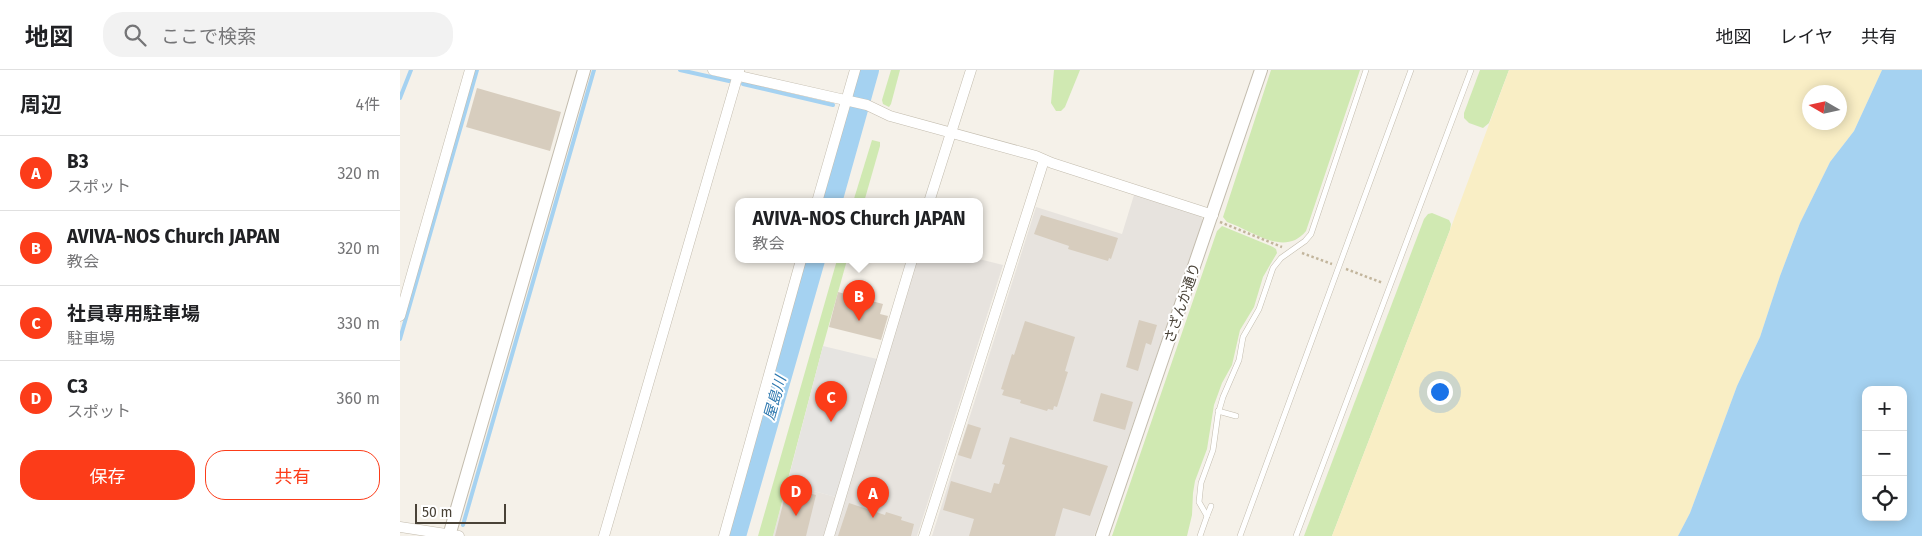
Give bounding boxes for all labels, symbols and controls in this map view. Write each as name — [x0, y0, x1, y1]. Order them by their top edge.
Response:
search box — [103, 12, 453, 57]
icon: search — [121, 21, 149, 49]
text: 地図 — [25, 23, 73, 51]
text: ここで検索 — [161, 25, 256, 48]
text: 地図 — [1716, 26, 1752, 48]
text: レイヤ — [1780, 26, 1833, 48]
text: 共有 — [1861, 26, 1897, 48]
north arrow — [1802, 85, 1847, 130]
text: 周辺 — [20, 92, 62, 118]
text: 4件 — [355, 95, 380, 114]
text: B3 — [67, 150, 89, 173]
text: A — [31, 164, 41, 183]
text: 320 m — [337, 164, 380, 183]
text: スポット — [67, 177, 131, 196]
popup — [735, 198, 983, 263]
text: AVIVA-NOS Church JAPAN — [752, 207, 966, 230]
text: AVIVA-NOS Church JAPAN — [67, 225, 280, 248]
text: 教会 — [752, 234, 784, 253]
text: B — [31, 239, 41, 258]
text: 320 m — [337, 239, 380, 258]
text: 教会 — [67, 252, 99, 271]
street label: さざんか通り — [1161, 261, 1204, 346]
pin: B — [843, 280, 875, 321]
text: 社員専用駐車場 — [67, 302, 200, 325]
text: C — [31, 314, 41, 333]
text: 330 m — [337, 314, 380, 333]
text: 駐車場 — [67, 329, 115, 348]
water label: 屋島川 — [760, 372, 790, 422]
text: C3 — [67, 375, 88, 398]
your location — [1427, 379, 1453, 405]
pin: C — [815, 381, 847, 422]
map controls — [1862, 386, 1907, 521]
button: + — [1862, 386, 1907, 431]
text: D — [31, 389, 41, 408]
text: 360 m — [337, 389, 380, 408]
text: スポット — [67, 402, 131, 421]
button: − — [1862, 431, 1907, 476]
button: 保存 — [20, 450, 195, 500]
button: 共有 — [205, 450, 380, 500]
pin: D — [780, 475, 812, 516]
button: locate — [1862, 476, 1907, 521]
pin: A — [857, 477, 889, 518]
scale bar — [415, 501, 506, 524]
text: 50 m — [422, 504, 453, 521]

